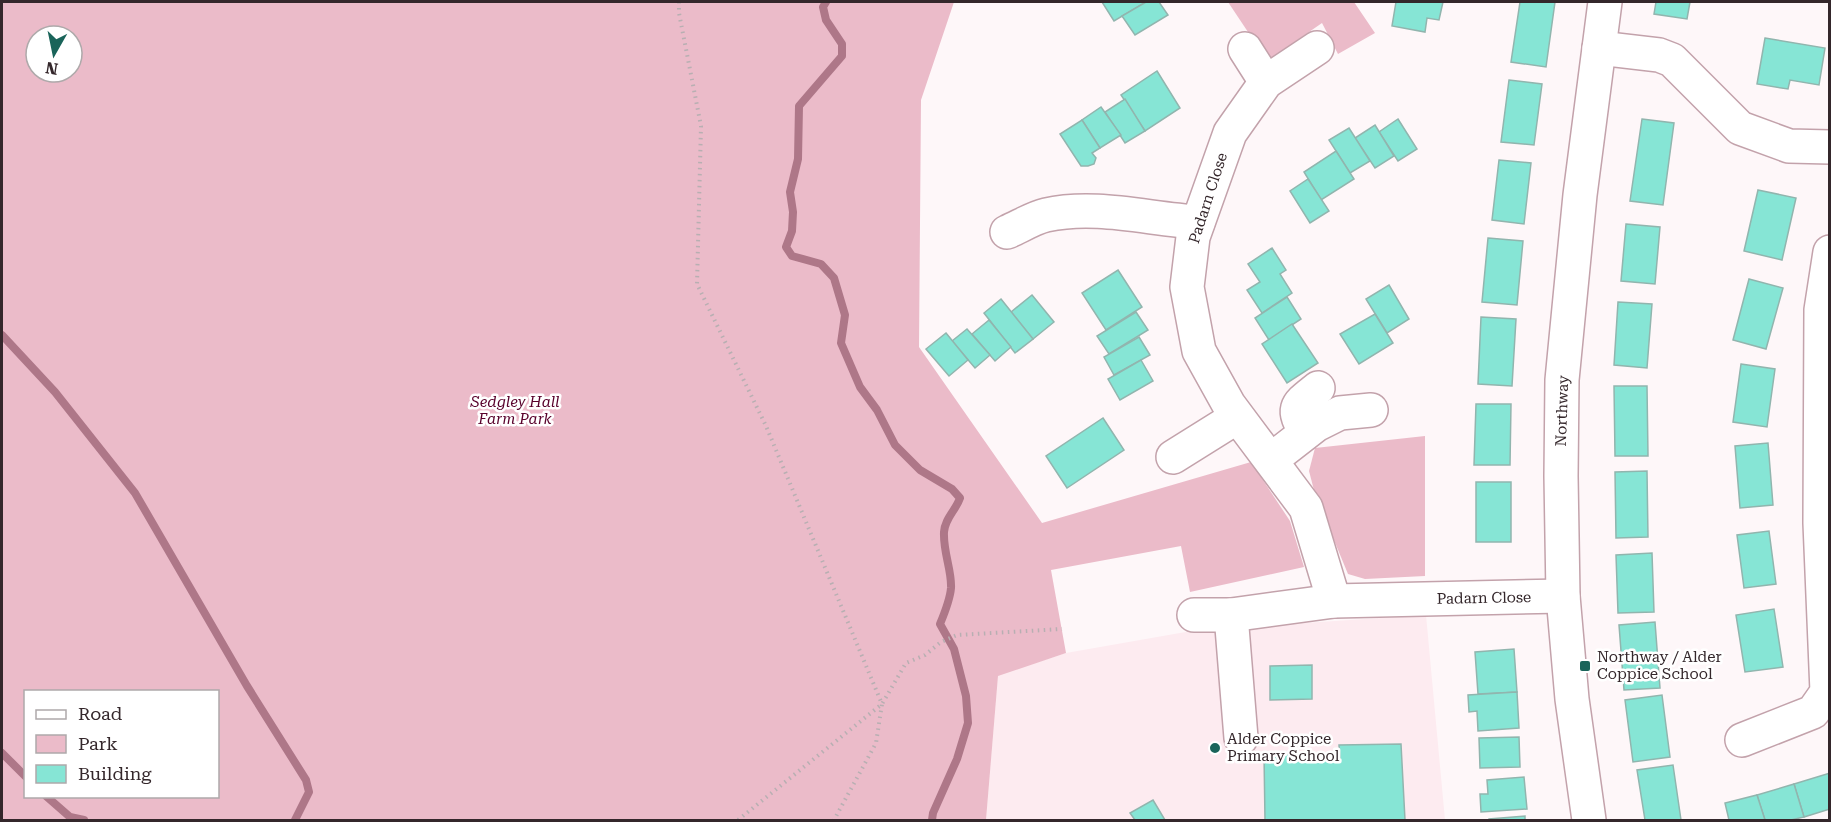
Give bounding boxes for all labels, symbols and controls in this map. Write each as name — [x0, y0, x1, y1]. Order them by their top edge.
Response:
north arrow — [24, 24, 84, 84]
text: N — [44, 58, 59, 79]
street label: Padarn Close — [1185, 150, 1231, 246]
street label: Northway — [1552, 375, 1572, 447]
park label: Sedgley Hall Farm Park — [469, 393, 560, 428]
street label: Padarn Close — [1437, 588, 1531, 608]
place label: Northway / Alder Coppice School — [1597, 648, 1722, 683]
marker: Northway / Alder Coppice School — [1578, 659, 1592, 673]
legend — [24, 690, 219, 798]
text: Road — [78, 703, 123, 724]
place label: Alder Coppice Primary School — [1227, 730, 1340, 765]
text: Park — [78, 733, 118, 754]
marker: Alder Coppice Primary School — [1208, 741, 1222, 755]
text: Building — [78, 763, 152, 784]

